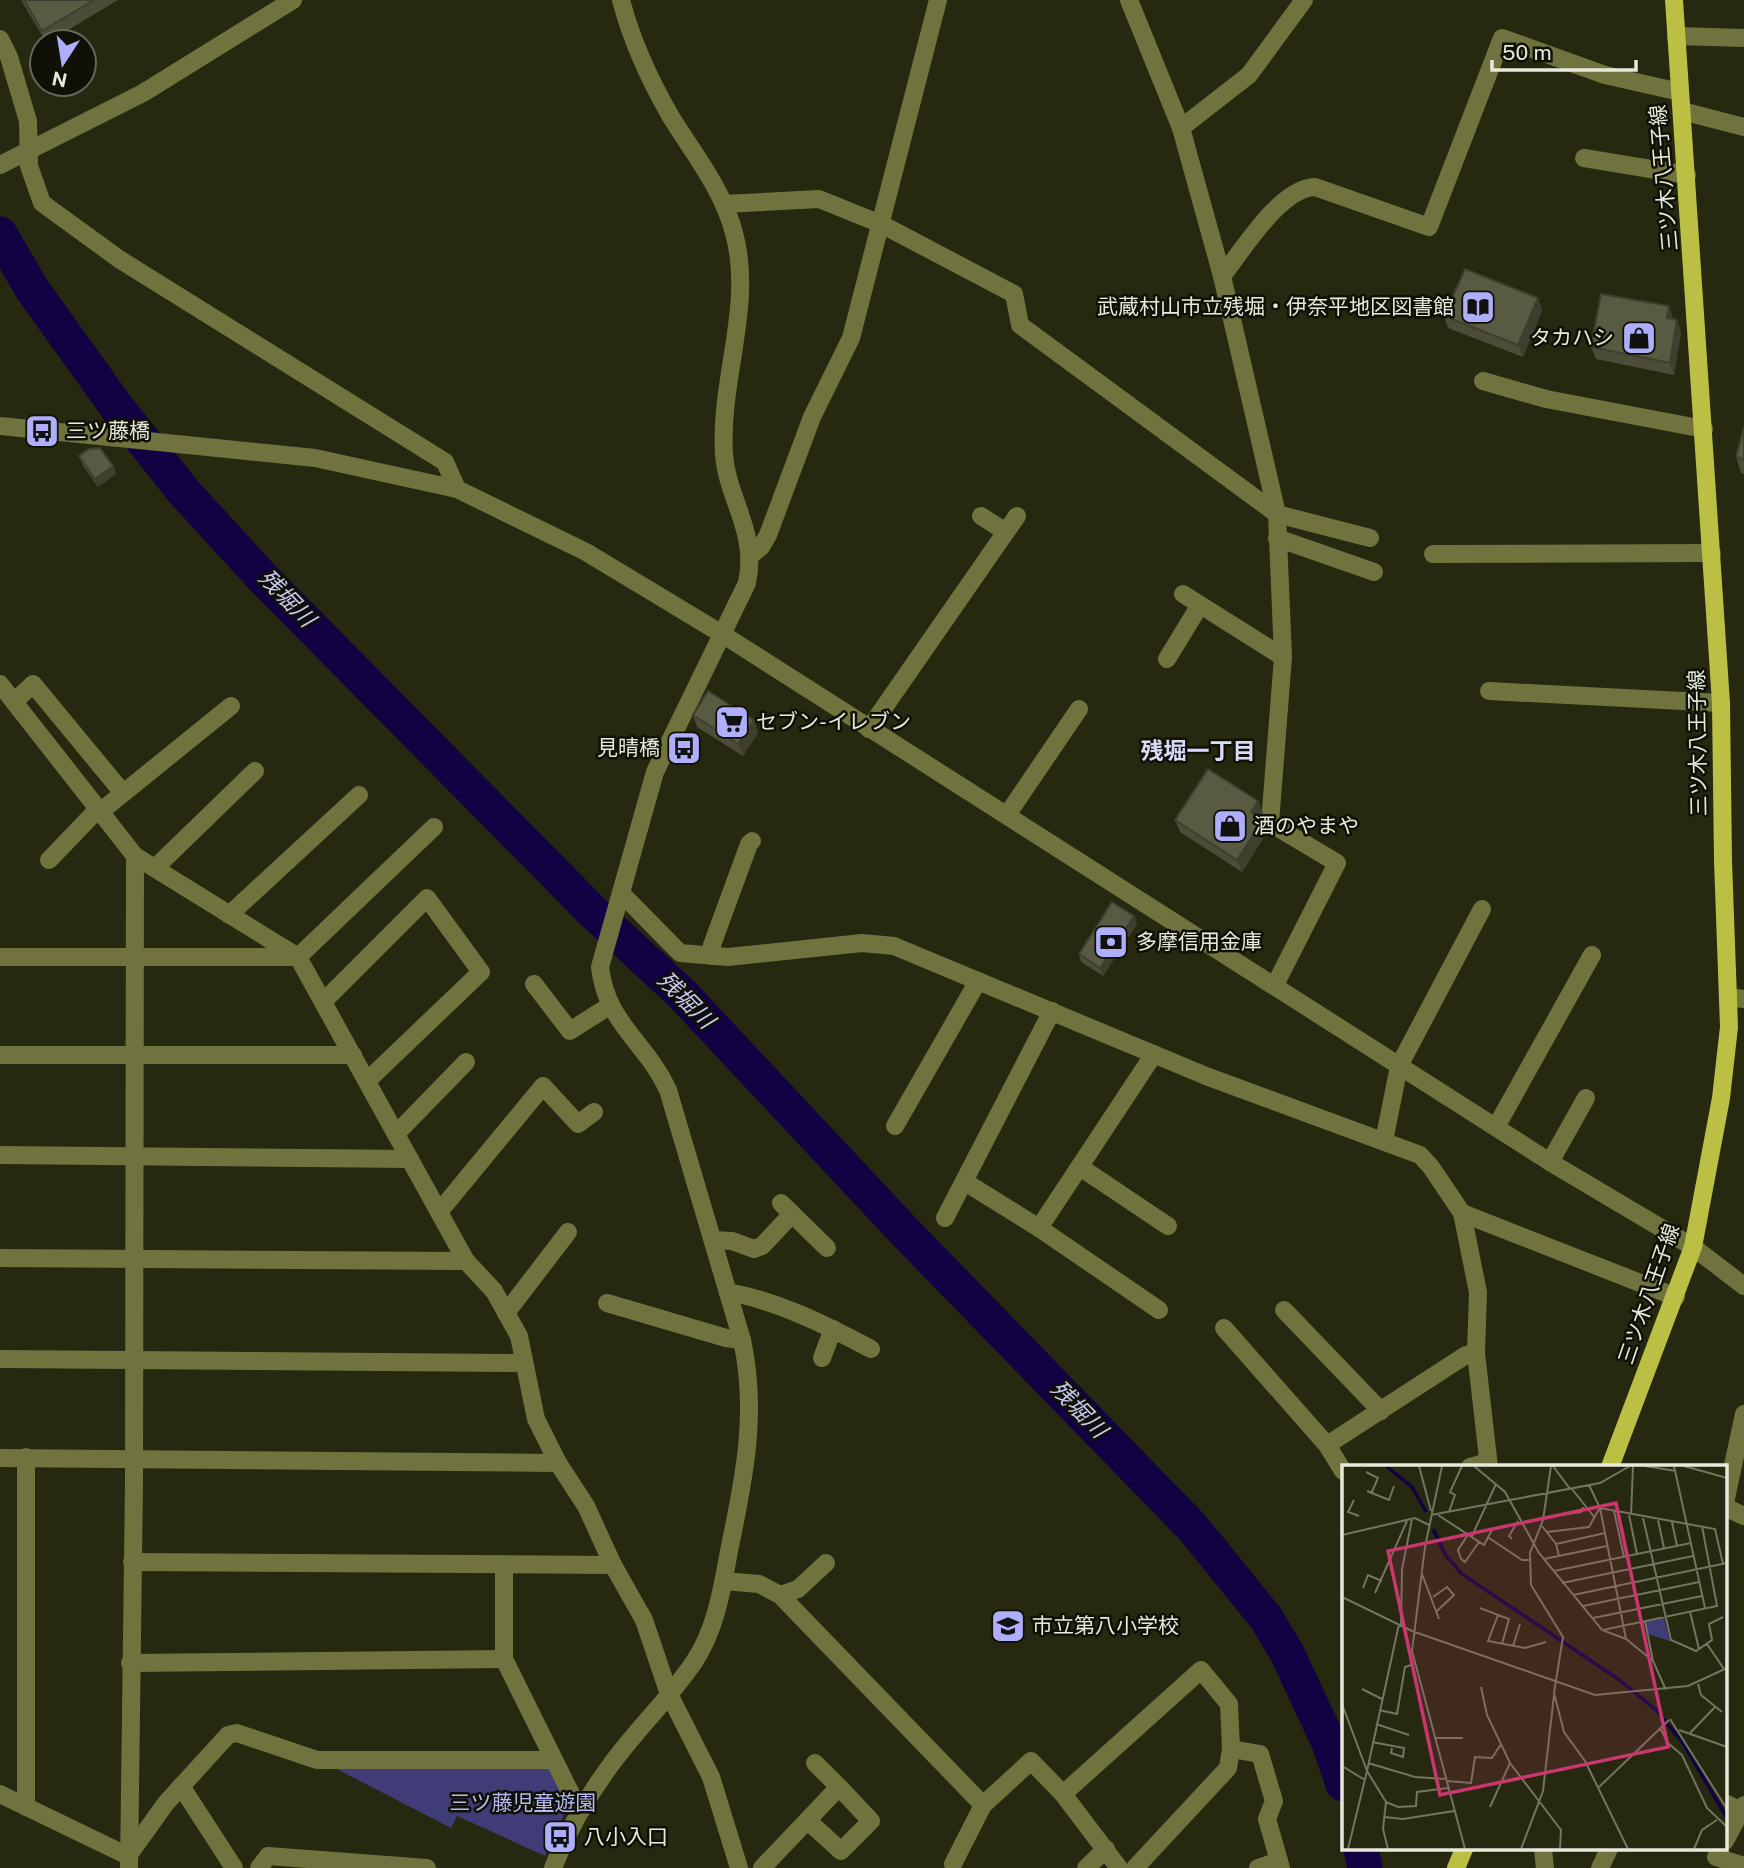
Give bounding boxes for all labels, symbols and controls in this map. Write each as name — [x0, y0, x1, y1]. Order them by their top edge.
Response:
north arrow — [28, 28, 98, 98]
scale bar — [1492, 28, 1636, 72]
text: 50 m — [1502, 40, 1552, 65]
text: N — [50, 67, 69, 92]
street label: 三ツ木八王子線 — [1645, 104, 1682, 252]
library icon: 武蔵村山市立残堀・伊奈平地区図書館 — [1459, 288, 1497, 326]
place label: 武蔵村山市立残堀・伊奈平地区図書館 — [1097, 294, 1454, 319]
shop icon: タカハシ — [1620, 319, 1658, 357]
place label: タカハシ — [1530, 325, 1614, 350]
bus stop icon: 三ツ藤橋 — [23, 412, 61, 450]
place label: 三ツ藤橋 — [66, 418, 150, 443]
water label: 残堀川 — [254, 563, 323, 634]
street label: 三ツ木八王子線 — [1684, 669, 1711, 817]
supermarket icon: セブン-イレブン — [713, 703, 751, 741]
place label: セブン-イレブン — [756, 709, 911, 734]
bus stop icon: 見晴橋 — [665, 729, 703, 767]
place label: 見晴橋 — [597, 735, 660, 760]
district label: 残堀一丁目 — [1141, 737, 1256, 764]
shop icon: 酒のやまや — [1211, 807, 1249, 845]
place label: 酒のやまや — [1254, 813, 1359, 838]
bank icon: 多摩信用金庫 — [1092, 923, 1130, 961]
place label: 多摩信用金庫 — [1136, 929, 1262, 954]
water label: 残堀川 — [652, 966, 722, 1036]
street label: 三ツ木八王子線 — [1613, 1220, 1684, 1367]
water label: 残堀川 — [1046, 1374, 1115, 1445]
inset map — [1342, 1465, 1726, 1850]
school or university icon: 市立第八小学校 — [989, 1607, 1027, 1645]
place label: 市立第八小学校 — [1032, 1613, 1179, 1638]
park label: 三ツ藤児童遊園 — [450, 1790, 597, 1815]
bus stop icon: 八小入口 — [541, 1818, 579, 1856]
place label: 八小入口 — [584, 1824, 668, 1849]

